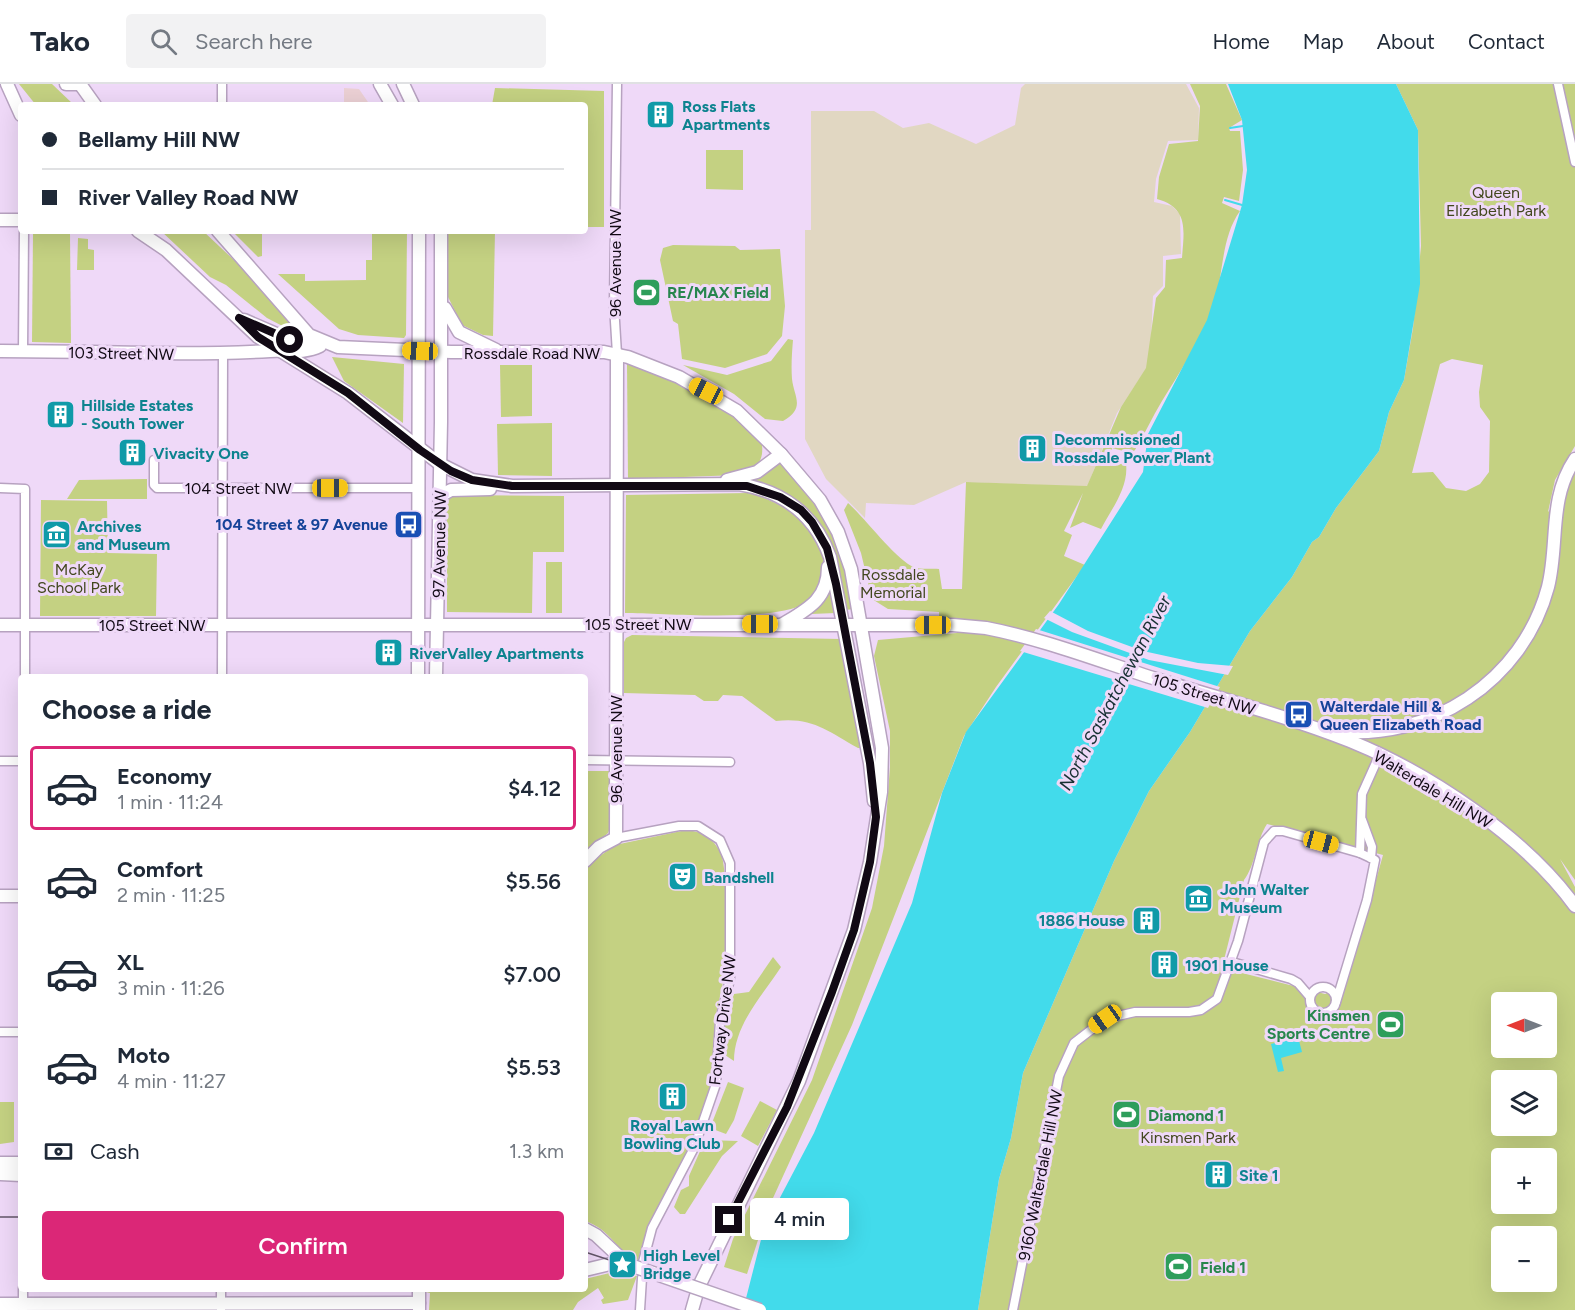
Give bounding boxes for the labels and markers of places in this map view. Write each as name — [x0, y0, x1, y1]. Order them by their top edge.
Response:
place label: Ross Flats Apartments — [682, 97, 770, 134]
building icon: Ross Flats Apartments — [645, 99, 677, 131]
sports icon: RE/MAX Field — [630, 276, 662, 308]
place label: RE/MAX Field — [667, 283, 769, 302]
place label: Hillside Estates - South Tower — [81, 396, 194, 433]
building icon: Hillside Estates - South Tower — [44, 398, 76, 430]
place label: Decommissioned Rossdale Power Plant — [1054, 430, 1211, 467]
building icon: Decommissioned Rossdale Power Plant — [1017, 432, 1049, 464]
building icon: Vivacity One — [116, 437, 148, 469]
place label: Vivacity One — [153, 444, 249, 463]
bus stop icon: 104 Street & 97 Avenue — [393, 508, 425, 540]
place label: 104 Street & 97 Avenue — [215, 515, 388, 534]
place label: Archives and Museum — [77, 517, 170, 554]
museum icon: Archives and Museum — [40, 519, 72, 551]
building icon: RiverValley Apartments — [372, 637, 404, 669]
place label: RiverValley Apartments — [409, 644, 584, 663]
place label: Walterdale Hill & Queen Elizabeth Road — [1320, 697, 1481, 734]
bus stop icon: Walterdale Hill & Queen Elizabeth Road — [1283, 699, 1315, 731]
theatre icon: Bandshell — [667, 861, 699, 893]
place label: Bandshell — [704, 868, 774, 887]
place label: John Walter Museum — [1220, 880, 1309, 917]
museum icon: John Walter Museum — [1183, 882, 1215, 914]
building icon: 1886 House — [1130, 904, 1162, 936]
place label: 1886 House — [1039, 911, 1125, 930]
building icon: 1901 House — [1148, 949, 1180, 981]
place label: 1901 House — [1185, 956, 1269, 975]
place label: Kinsmen Sports Centre — [1267, 1006, 1370, 1043]
sports icon: Kinsmen Sports Centre — [1375, 1008, 1407, 1040]
building icon: Royal Lawn Bowling Club — [656, 1081, 688, 1113]
sports icon: Diamond 1 — [1111, 1099, 1143, 1131]
place label: Diamond 1 — [1148, 1106, 1224, 1125]
place label: Royal Lawn Bowling Club — [624, 1116, 721, 1153]
building icon: Site 1 — [1202, 1159, 1234, 1191]
place label: Site 1 — [1239, 1166, 1279, 1185]
place label: High Level Bridge — [643, 1246, 720, 1283]
place icon: High Level Bridge — [606, 1248, 638, 1280]
sports icon: Field 1 — [1163, 1251, 1195, 1283]
place label: Field 1 — [1200, 1258, 1246, 1277]

